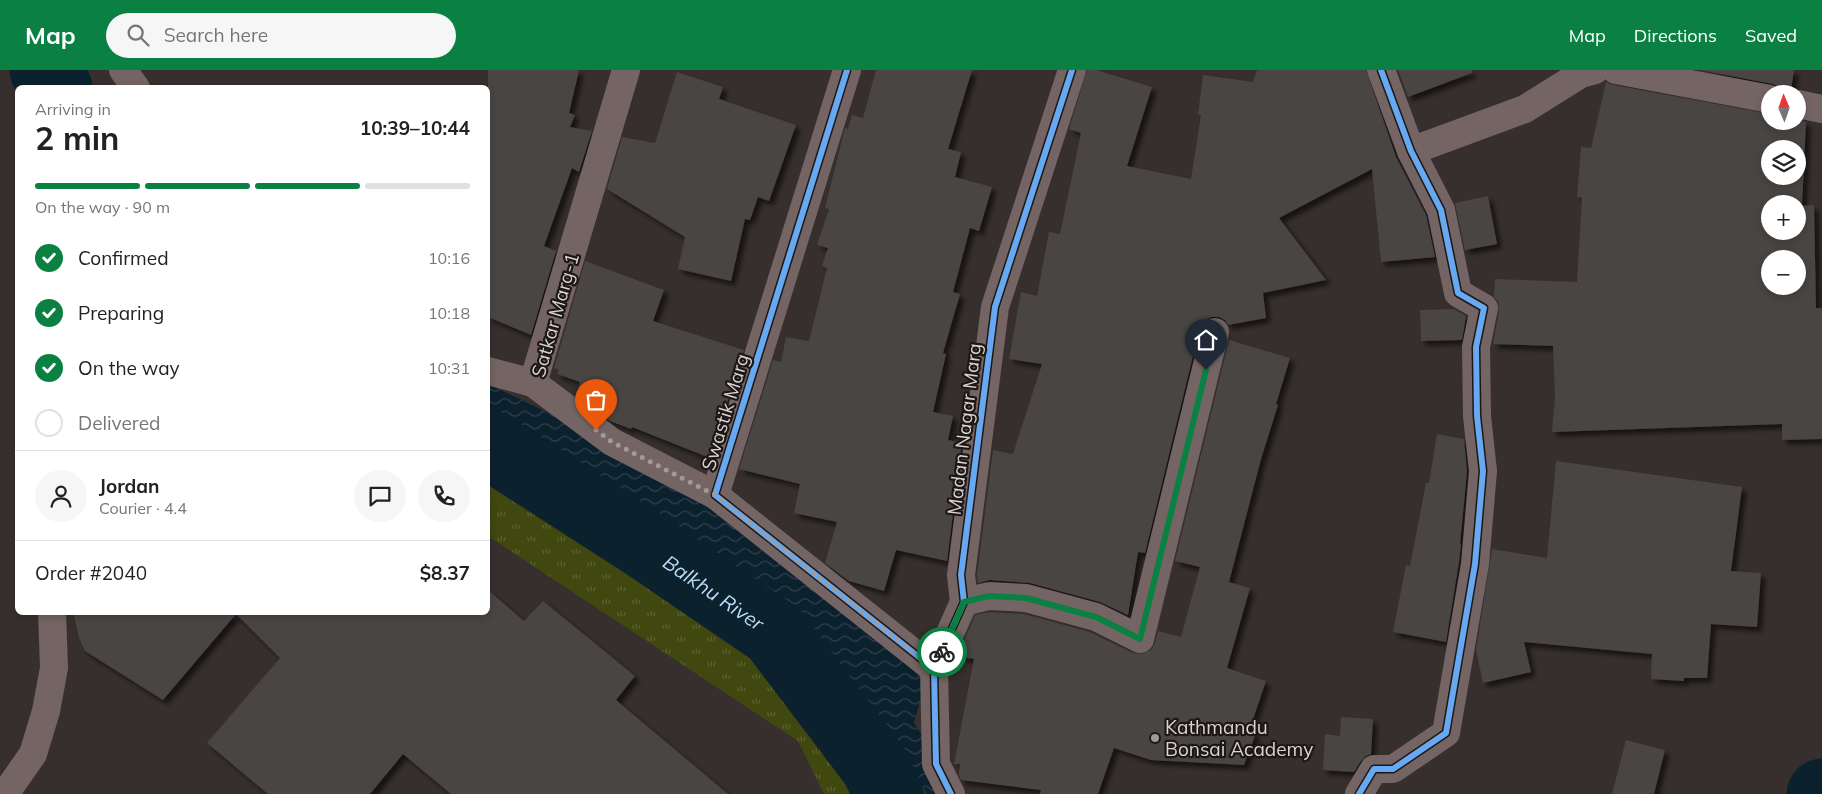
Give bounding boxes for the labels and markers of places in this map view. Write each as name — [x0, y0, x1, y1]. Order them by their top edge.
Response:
pin — [1185, 319, 1227, 370]
pin — [575, 379, 617, 430]
place label: Kathmandu Bonsai Academy — [1165, 715, 1313, 761]
marker: Kathmandu Bonsai Academy — [1149, 732, 1161, 744]

